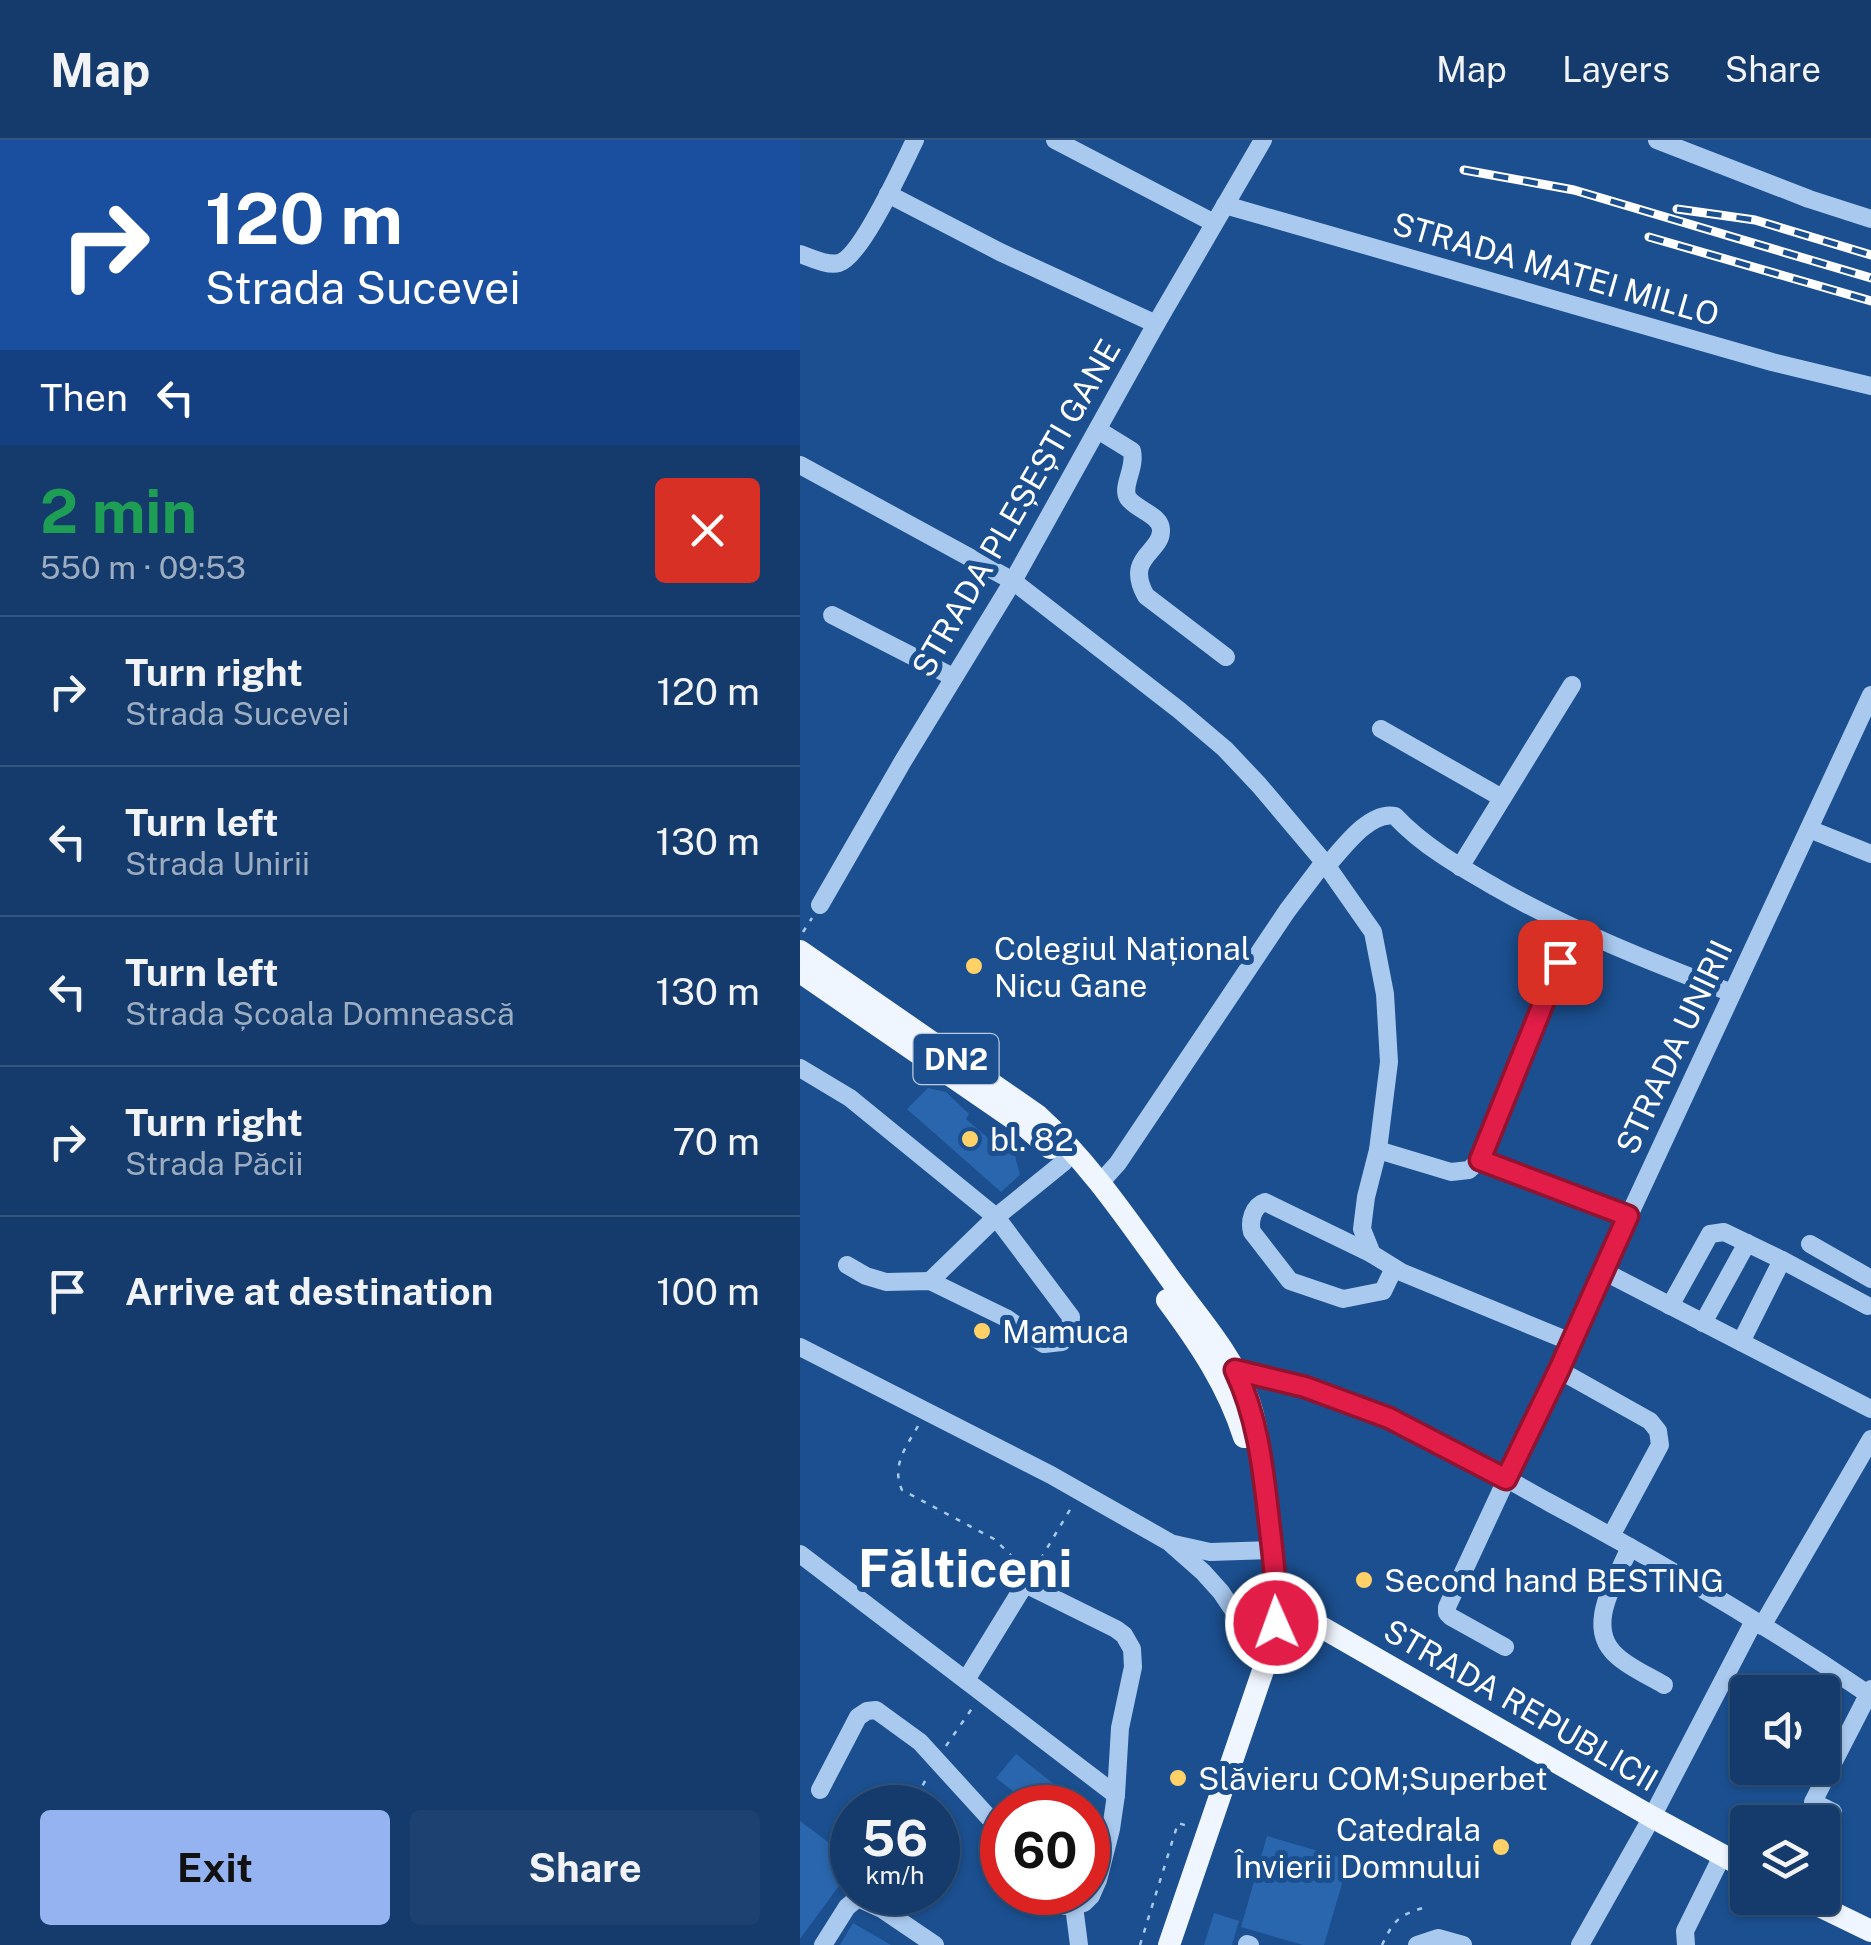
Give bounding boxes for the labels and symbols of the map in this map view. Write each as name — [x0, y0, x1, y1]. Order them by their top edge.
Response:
street label: STRADA MATEI MILLO — [1389, 205, 1723, 333]
street label: STRADA PLEȘEȘTI GANE — [904, 333, 1128, 683]
pin — [1518, 920, 1603, 1005]
place label: Colegiul Național Nicu Gane — [994, 930, 1250, 1004]
street label: STRADA UNIRII — [1608, 934, 1740, 1160]
marker: Colegiul Național Nicu Gane — [963, 955, 985, 977]
road number: DN2 — [914, 1034, 998, 1084]
place label: bl. 82 — [990, 1121, 1074, 1158]
marker: bl. 82 — [959, 1128, 981, 1150]
place label: Mamuca — [1002, 1313, 1129, 1350]
marker: Mamuca — [971, 1320, 993, 1342]
district label: Fălticeni — [858, 1538, 1072, 1599]
place label: Second hand BESTING — [1384, 1562, 1724, 1599]
marker: Second hand BESTING — [1353, 1569, 1375, 1591]
position arrow — [1224, 1571, 1328, 1675]
street label: STRADA REPUBLICII — [1378, 1611, 1664, 1799]
place label: Slăvieru COM;Superbet — [1198, 1760, 1548, 1797]
marker: Slăvieru COM;Superbet — [1167, 1767, 1189, 1789]
speed limit sign: 60 — [980, 1785, 1110, 1915]
place label: Catedrala Învierii Domnului — [1233, 1811, 1481, 1885]
marker: Catedrala Învierii Domnului — [1490, 1836, 1512, 1858]

